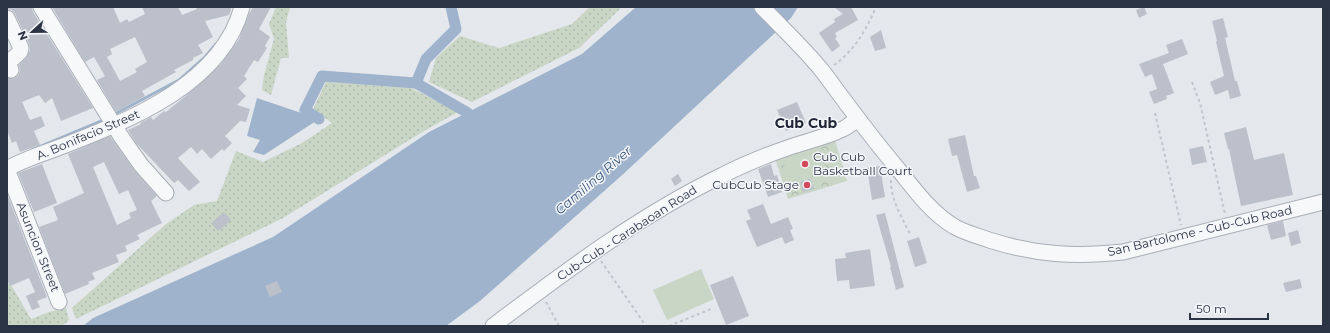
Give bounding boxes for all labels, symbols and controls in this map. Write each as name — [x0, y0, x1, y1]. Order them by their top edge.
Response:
north arrow — [12, 12, 52, 52]
text: N — [15, 29, 31, 42]
street label: A. Bonifacio Street — [34, 106, 142, 163]
district label: Cub Cub — [775, 114, 838, 132]
water label: Camiling River — [552, 142, 635, 218]
place label: Cub Cub Basketball Court — [813, 149, 913, 178]
marker: Cub Cub Basketball Court — [800, 159, 810, 169]
place label: CubCub Stage — [712, 177, 799, 192]
marker: CubCub Stage — [802, 180, 812, 190]
street label: Cub-Cub - Carabaoan Road — [554, 182, 700, 284]
street label: Asuncion Street — [14, 200, 63, 294]
street label: San Bartolome - Cub-Cub Road — [1106, 202, 1294, 259]
scale bar — [1190, 295, 1268, 321]
text: 50 m — [1196, 301, 1227, 316]

